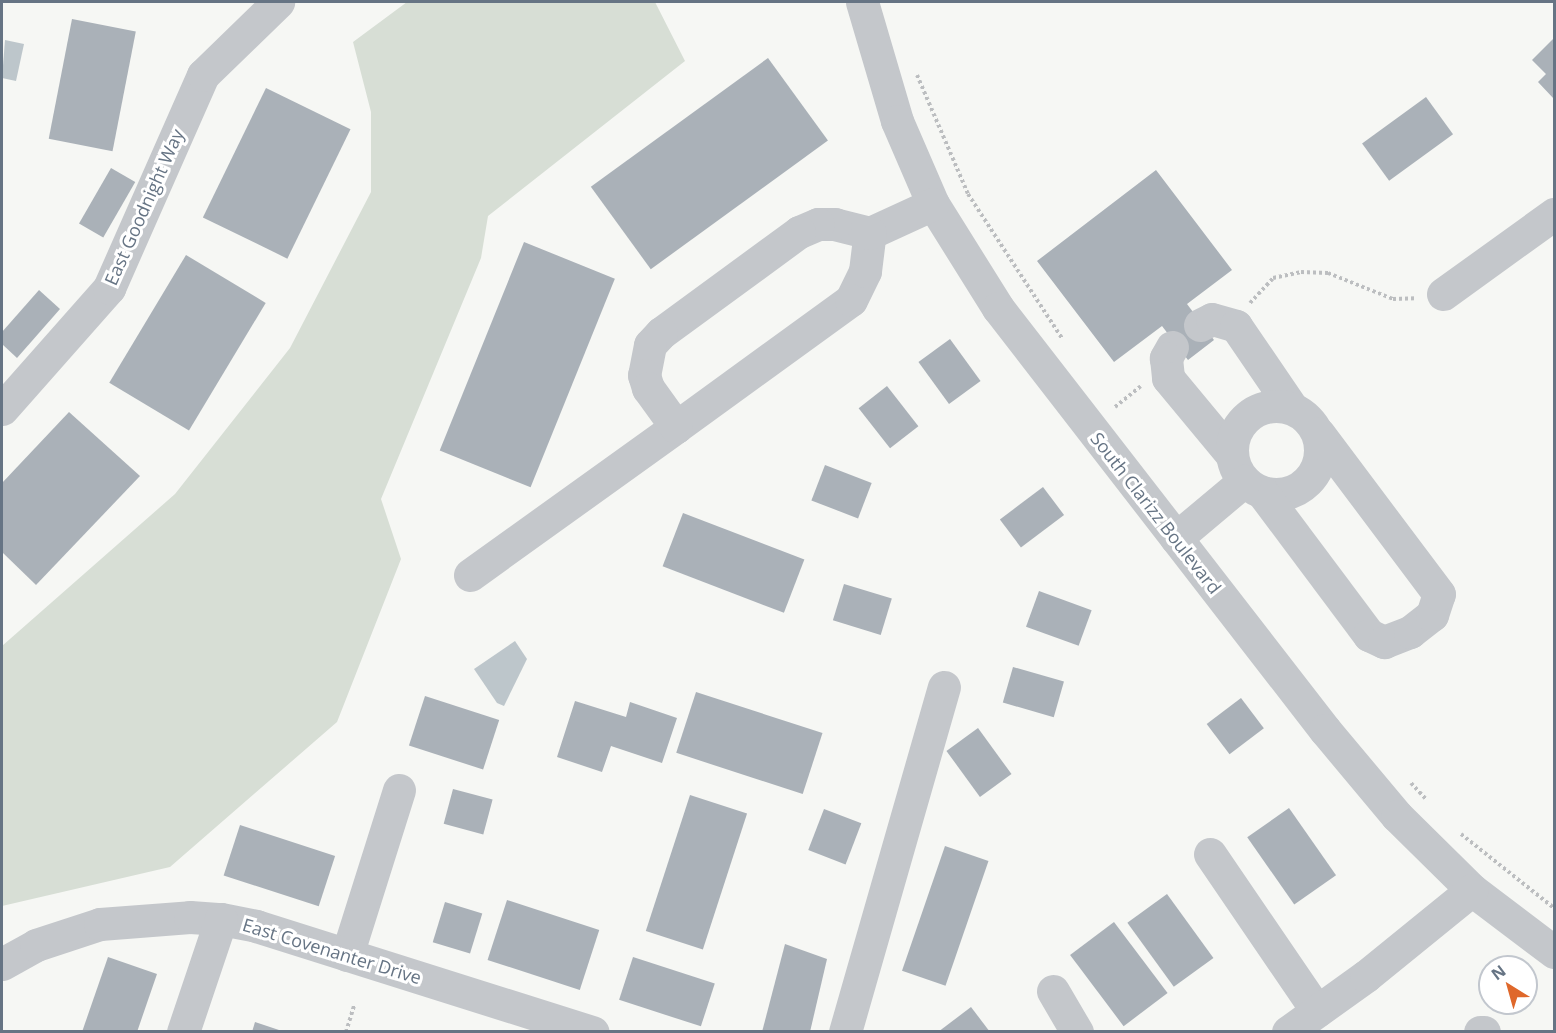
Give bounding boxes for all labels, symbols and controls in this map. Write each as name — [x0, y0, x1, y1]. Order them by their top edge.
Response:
street label: East Goodnight Way — [100, 126, 188, 288]
street label: South Clarizz Boulevard — [1086, 428, 1226, 598]
street label: East Covenanter Drive — [240, 914, 424, 988]
north arrow — [1478, 955, 1538, 1015]
text: N — [1487, 960, 1510, 985]

